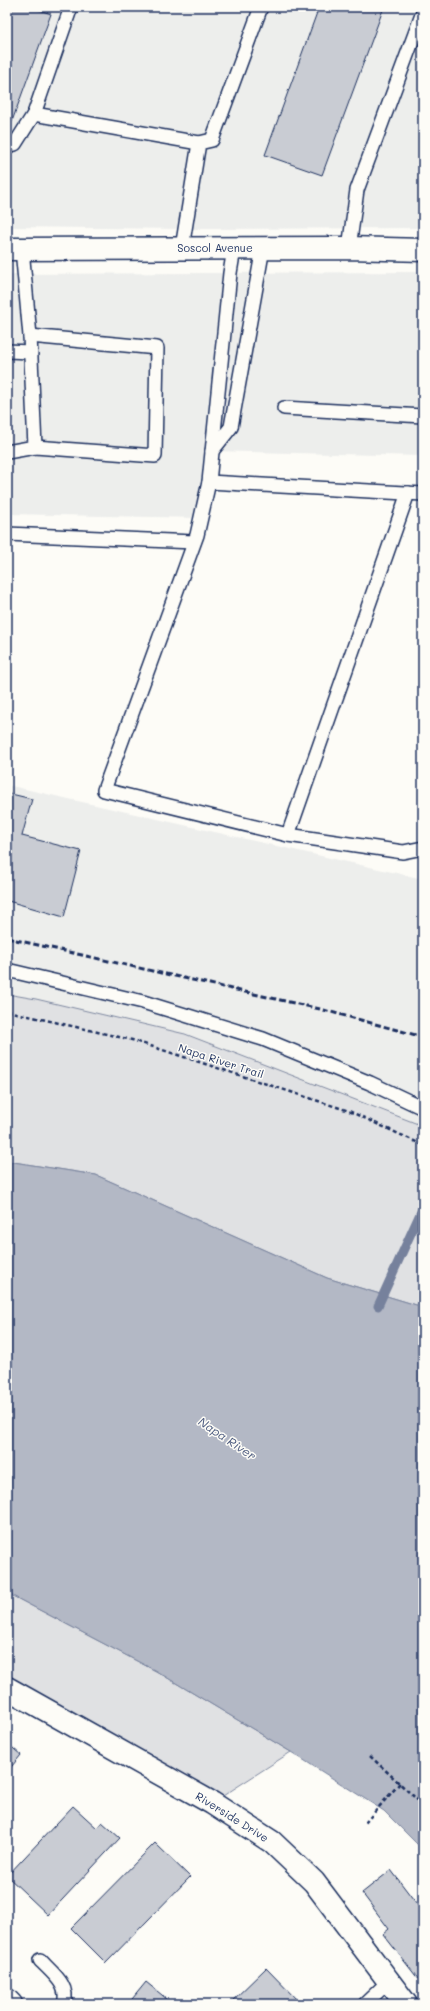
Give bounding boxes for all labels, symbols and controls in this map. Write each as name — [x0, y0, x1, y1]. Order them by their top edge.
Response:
street label: Soscol Avenue — [177, 240, 253, 255]
street label: Napa River Trail — [177, 1040, 266, 1081]
water label: Napa River — [196, 1413, 259, 1463]
street label: Riverside Drive — [193, 1788, 272, 1845]

